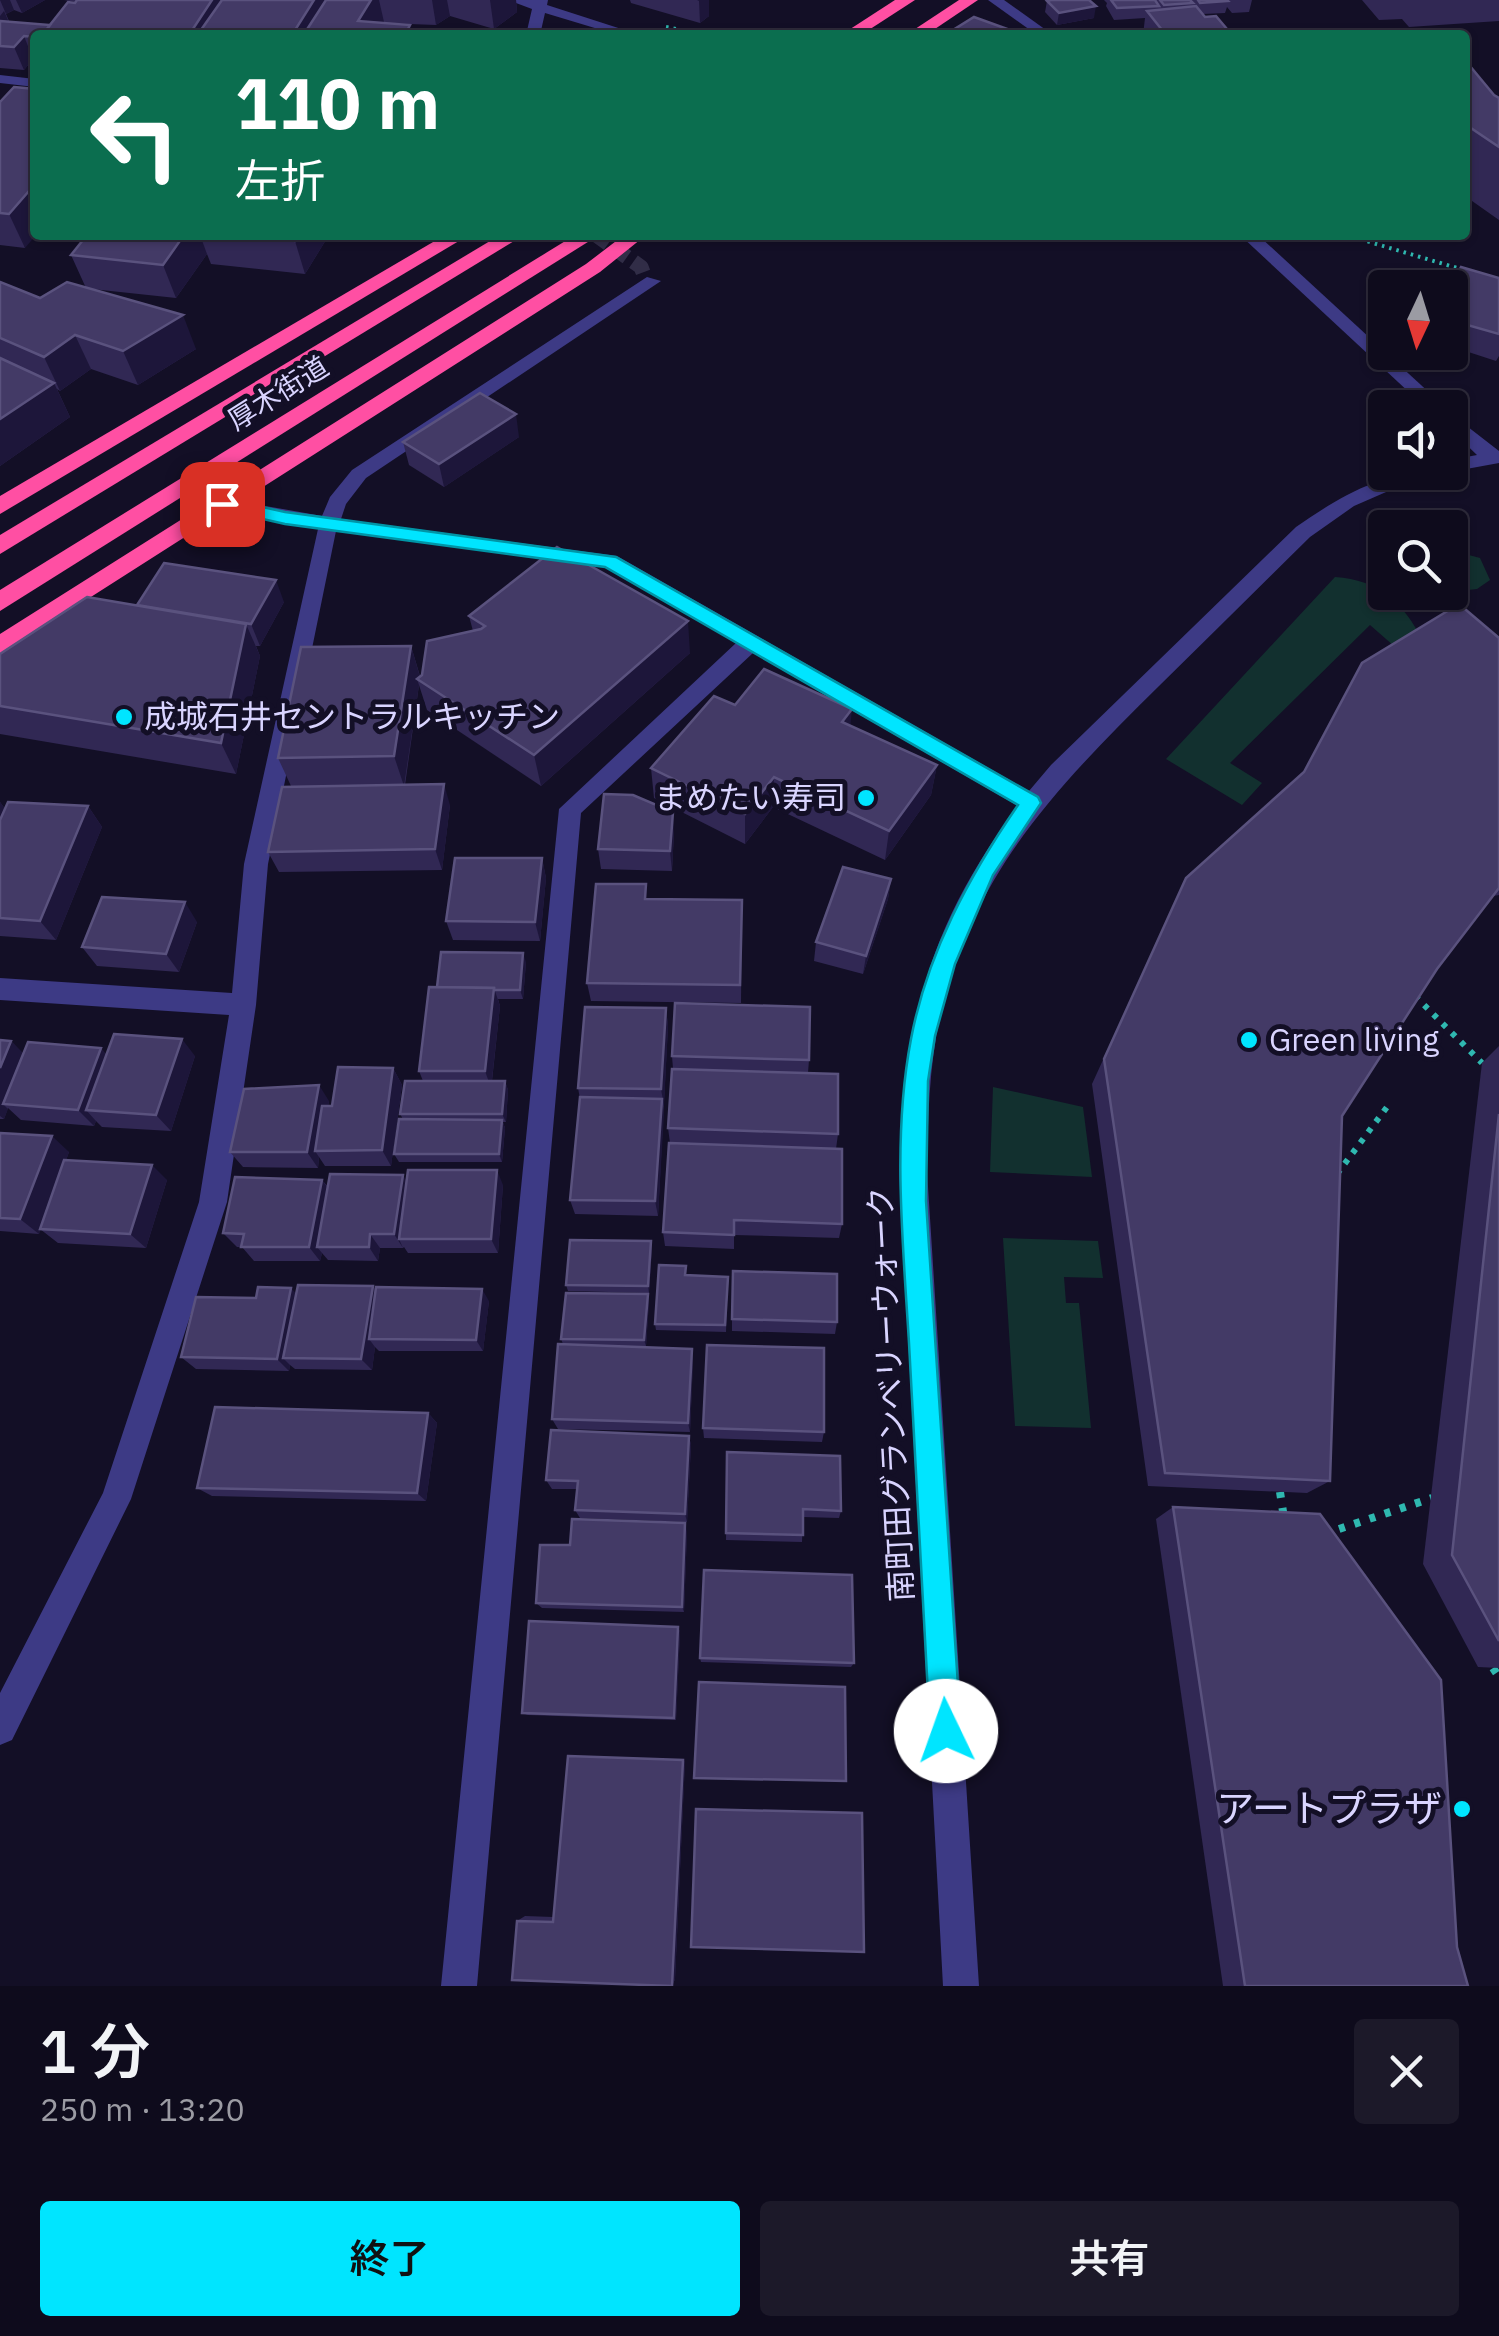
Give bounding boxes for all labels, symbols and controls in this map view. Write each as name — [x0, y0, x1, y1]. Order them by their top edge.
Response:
text: 110 m — [235, 57, 440, 148]
icon: left — [70, 70, 200, 200]
text: 左折 — [235, 151, 325, 209]
north arrow — [1368, 270, 1468, 370]
map controls — [1368, 270, 1468, 610]
street label: 厚木街道 — [220, 347, 335, 438]
button: sound — [1368, 390, 1468, 490]
pin — [180, 462, 265, 547]
icon: arrive — [195, 477, 250, 532]
button: search — [1368, 510, 1468, 610]
place label: 成城石井セントラルキッチン — [144, 695, 560, 737]
marker: 成城石井セントラルキッチン — [113, 706, 135, 728]
place label: まめたい寿司 — [654, 776, 846, 818]
marker: まめたい寿司 — [855, 787, 877, 809]
place label: Green living — [1269, 1018, 1439, 1060]
marker: Green living — [1238, 1029, 1260, 1051]
street label: 南町田グランベリーウォーク — [858, 1185, 922, 1603]
position arrow — [894, 1679, 998, 1783]
place label: アートプラザ — [1216, 1783, 1442, 1832]
marker: アートプラザ — [1451, 1798, 1473, 1820]
text: 1 分 — [40, 2011, 150, 2090]
button: close — [1354, 2019, 1459, 2124]
text: 250 m · 13:20 — [40, 2088, 245, 2130]
button: 終了 — [40, 2201, 740, 2316]
button: 共有 — [760, 2201, 1459, 2316]

